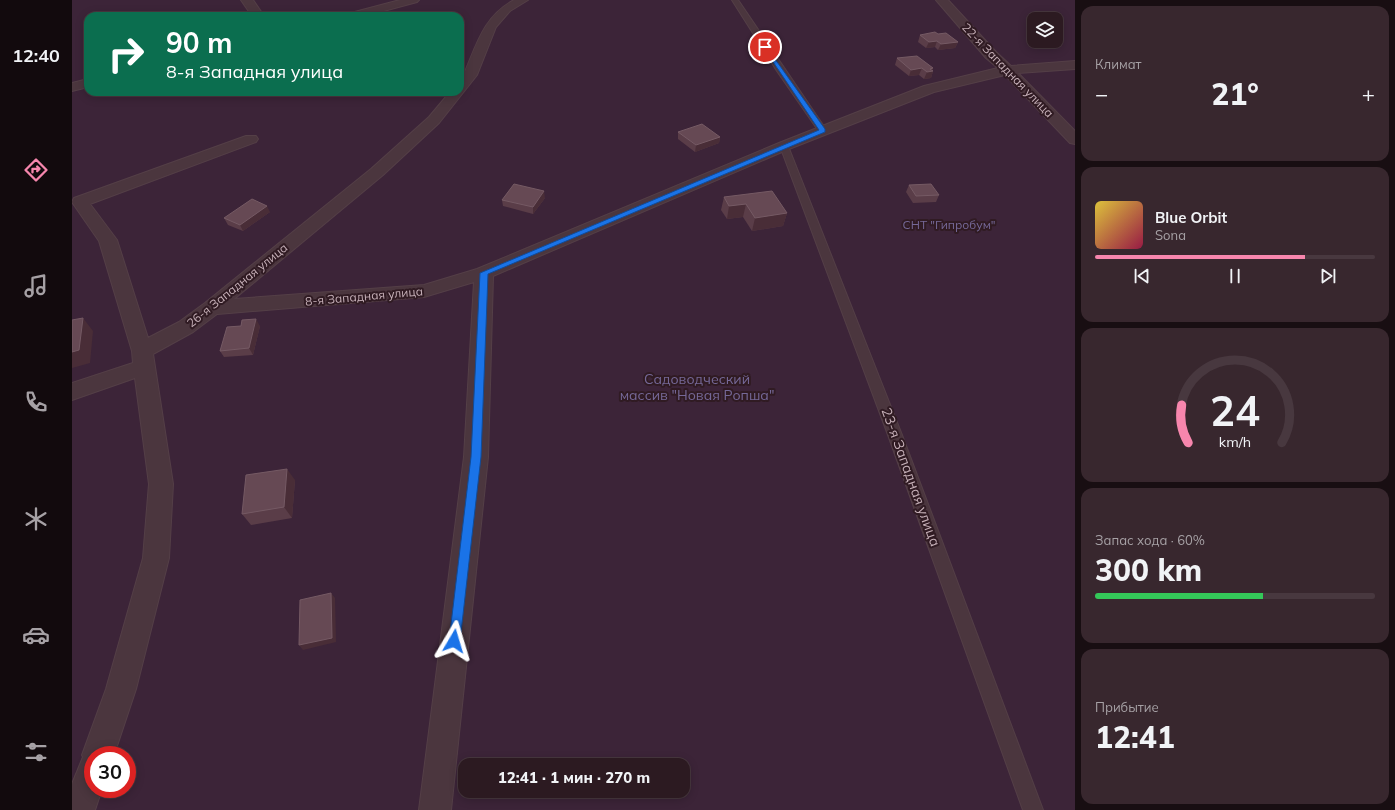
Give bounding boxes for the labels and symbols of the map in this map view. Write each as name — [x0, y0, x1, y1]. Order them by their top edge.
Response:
street label: 22-я Западная улица — [959, 20, 1057, 120]
pin — [748, 30, 782, 64]
park label: СНТ "Гипробум" — [903, 217, 995, 232]
street label: 26-я Западная улица — [184, 240, 290, 330]
street label: 8-я Западная улица — [304, 283, 424, 309]
park label: Садоводческий массив "Новая Ропша" — [620, 370, 774, 404]
street label: 23-я Западная улица — [878, 405, 944, 549]
position arrow — [433, 620, 475, 662]
speed limit sign: 30 — [84, 746, 136, 798]

